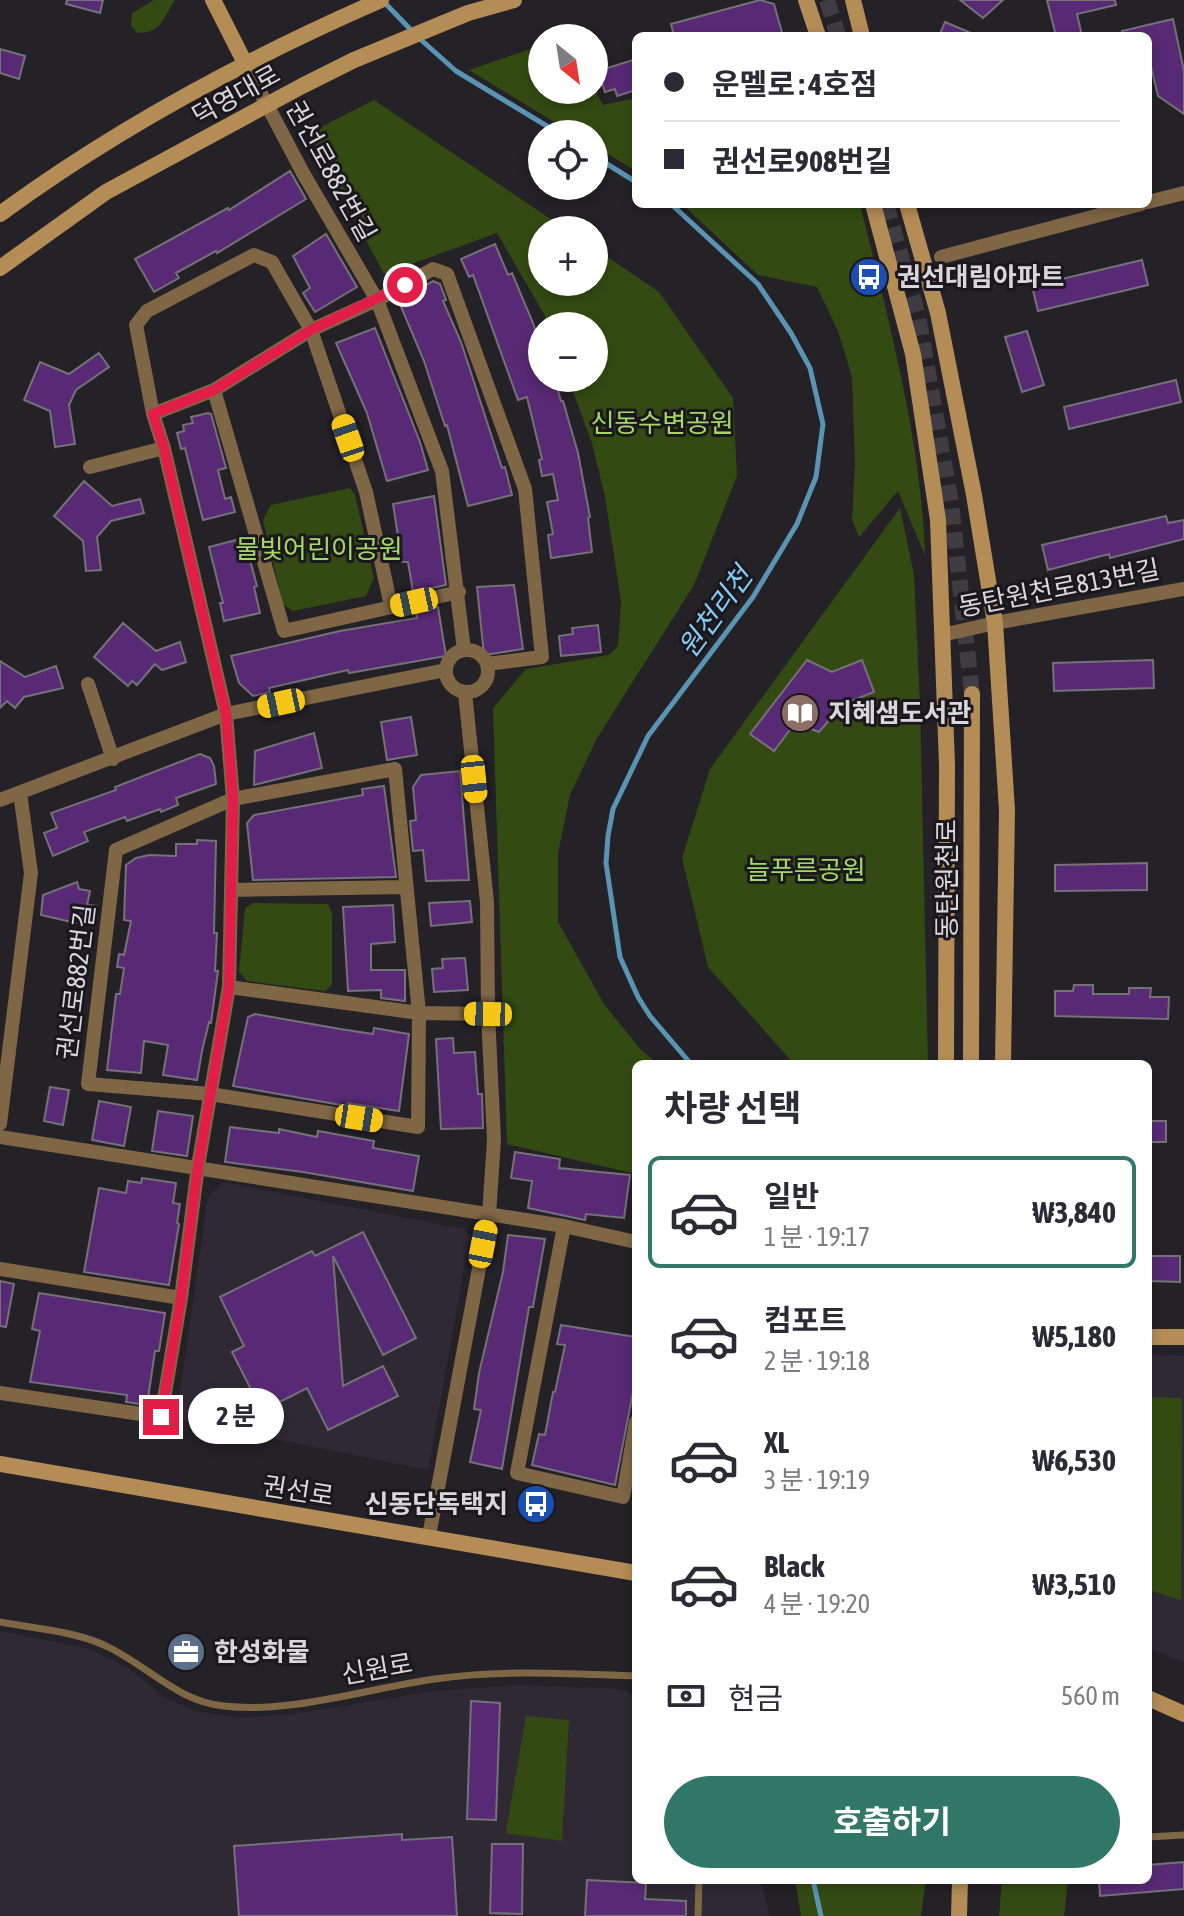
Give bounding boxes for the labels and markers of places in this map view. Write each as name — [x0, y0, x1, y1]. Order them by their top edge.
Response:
bus stop icon: 권선대림아파트 — [848, 256, 890, 298]
place label: 권선대림아파트 — [897, 262, 1064, 292]
library icon: 지혜샘도서관 — [779, 692, 821, 734]
place label: 지혜샘도서관 — [828, 698, 972, 728]
bus stop icon: 신동단독택지 — [515, 1483, 557, 1525]
place label: 신동단독택지 — [364, 1489, 508, 1519]
office icon: 한성화물 — [165, 1631, 207, 1673]
place label: 한성화물 — [214, 1637, 310, 1667]

